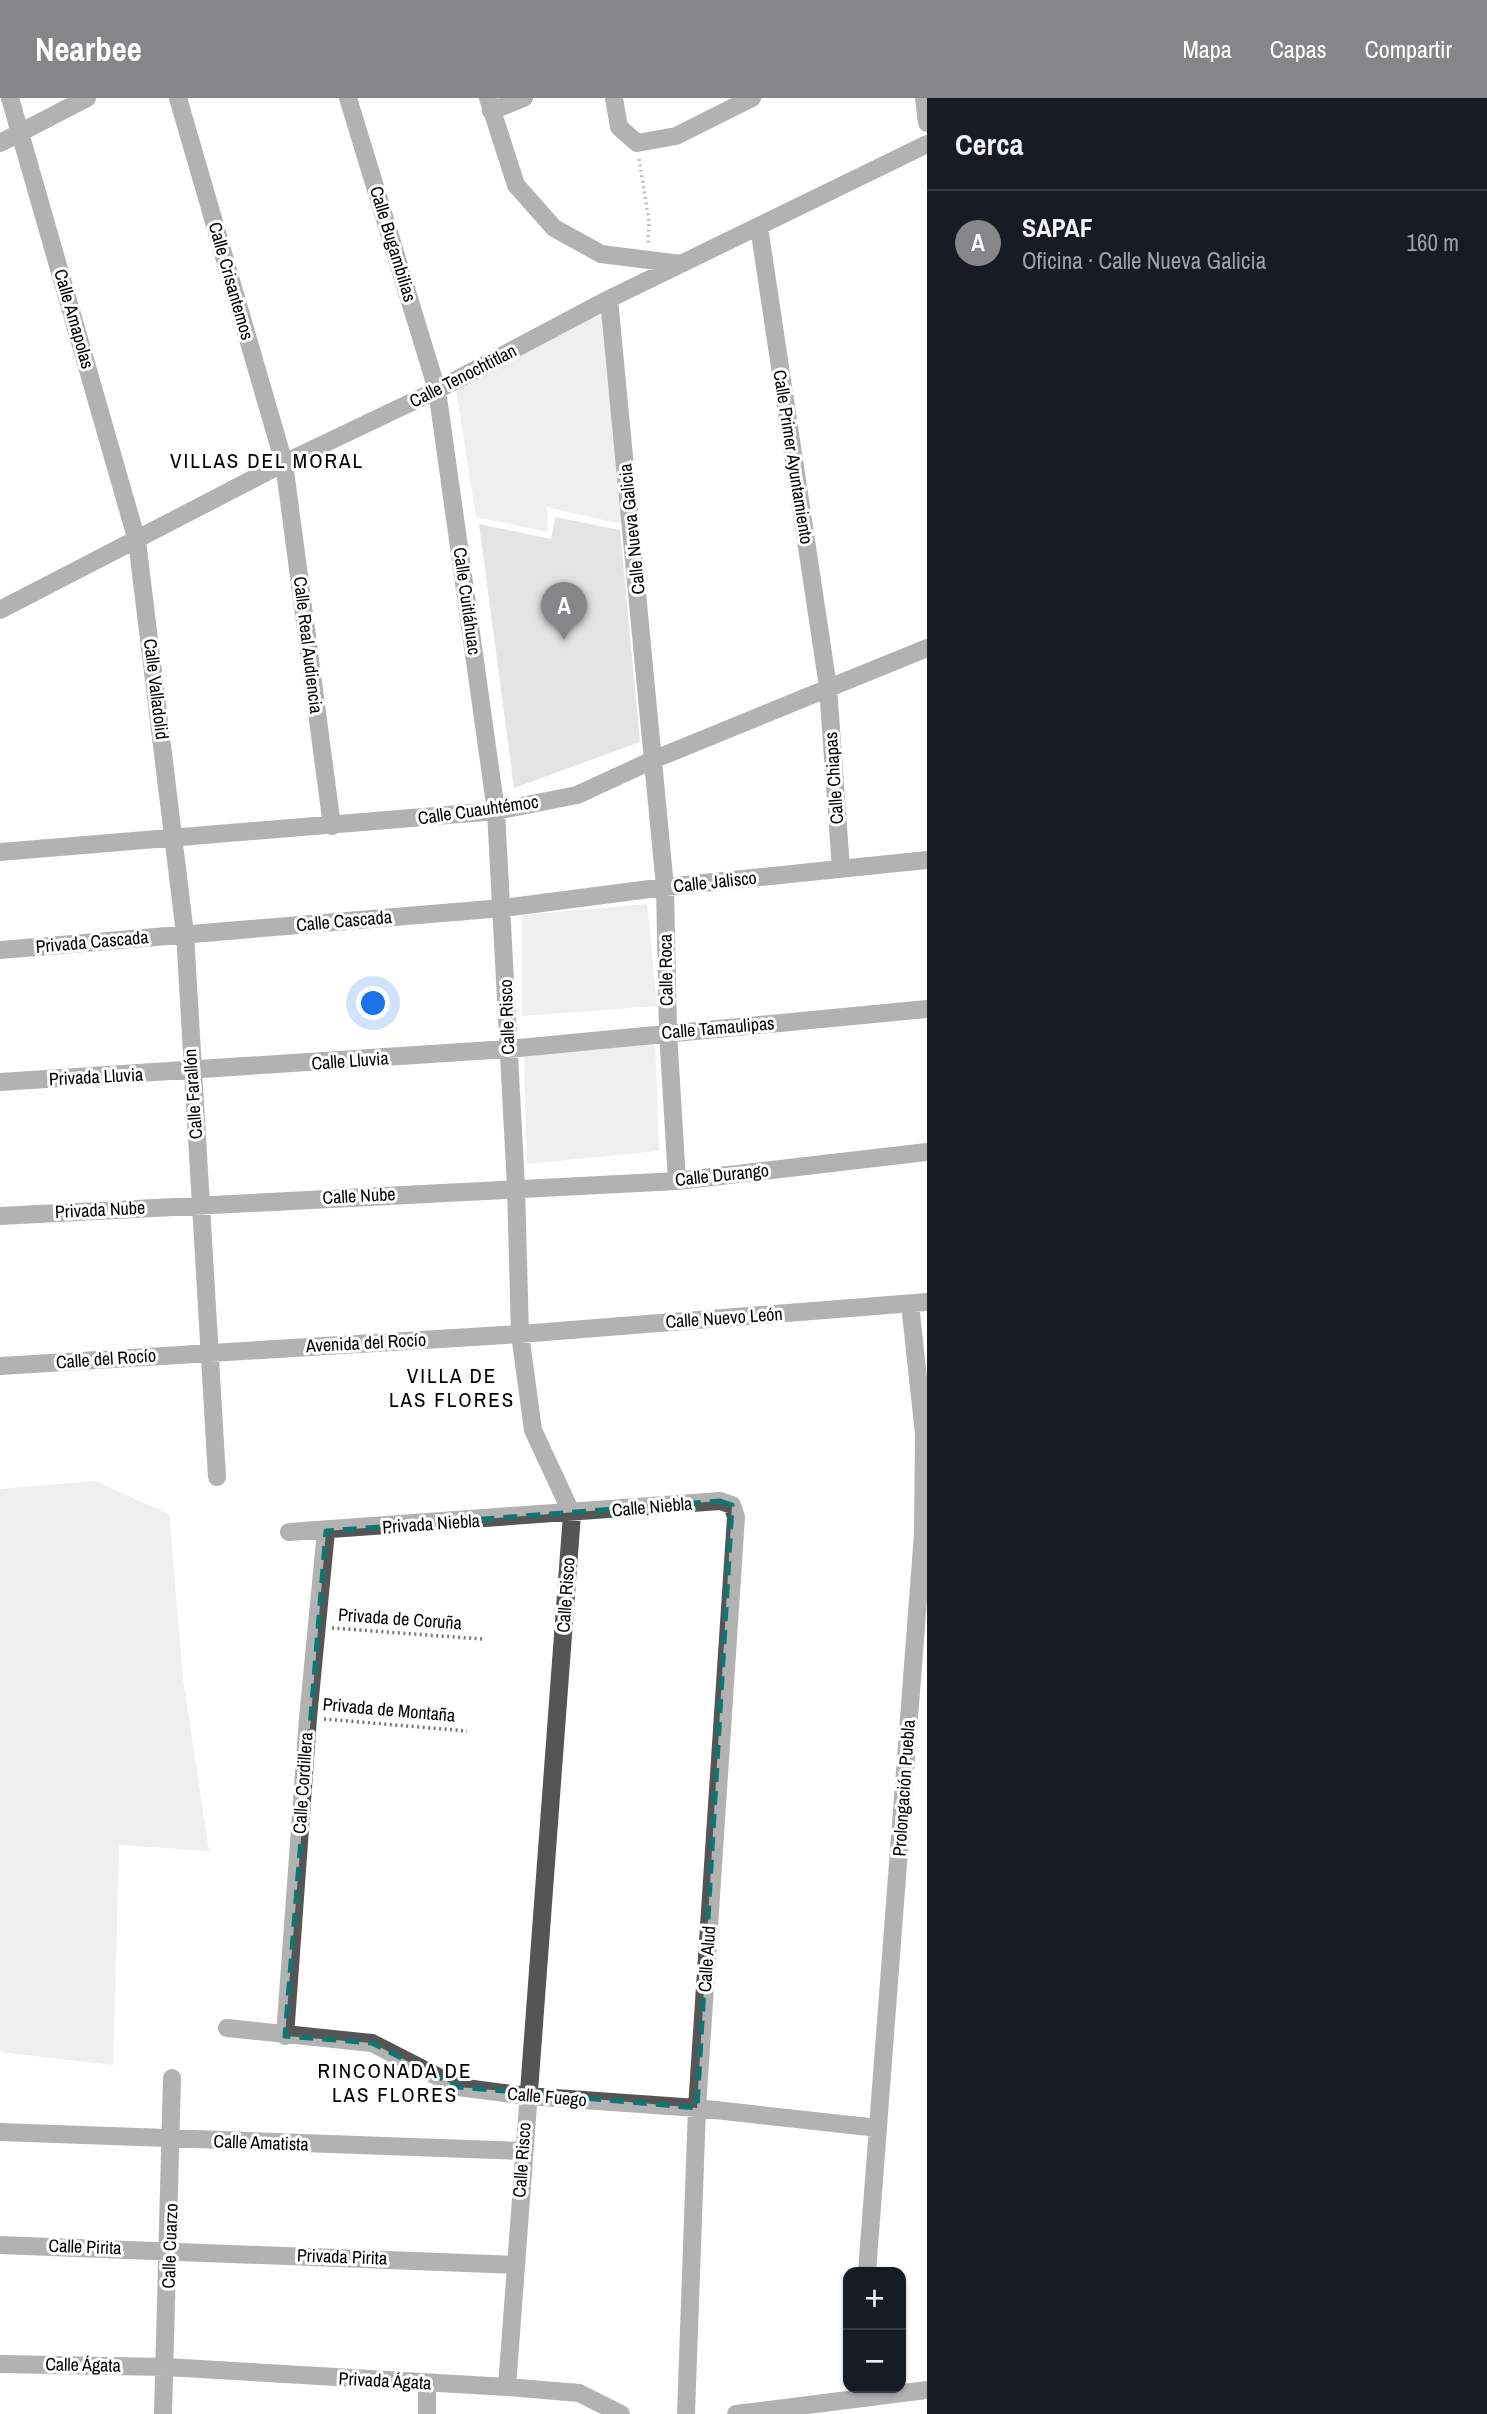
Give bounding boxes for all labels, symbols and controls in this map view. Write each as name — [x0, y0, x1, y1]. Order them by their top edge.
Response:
text: Nearbee — [35, 27, 142, 71]
text: Mapa — [1182, 33, 1232, 65]
text: Capas — [1270, 33, 1327, 65]
text: Compartir — [1365, 33, 1452, 65]
text: Cerca — [955, 124, 1023, 164]
street label: Calle Bugambilias — [364, 183, 423, 305]
text: SAPAF — [1022, 210, 1093, 245]
street label: Calle Crisantemos — [203, 219, 260, 343]
text: A — [971, 227, 985, 258]
text: 160 m — [1407, 227, 1459, 258]
text: Oficina · Calle Nueva Galicia — [1022, 245, 1266, 276]
street label: Calle Amapolas — [48, 266, 101, 372]
street label: Calle Tenochtitlan — [405, 338, 521, 413]
street label: Calle Primer Ayuntamiento — [767, 368, 820, 546]
district label: VILLAS DEL MORAL — [170, 446, 364, 475]
street label: Calle Nueva Galicia — [612, 462, 651, 596]
street label: Calle Cuitláhuac — [448, 546, 487, 656]
street label: Calle Real Audiencia — [288, 575, 329, 715]
pin: A — [541, 582, 587, 640]
street label: Calle Valladolid — [138, 637, 175, 741]
street label: Calle Chiapas — [818, 731, 849, 825]
street label: Calle Cuauhtémoc — [416, 789, 540, 830]
street label: Calle Jalisco — [672, 865, 758, 898]
street label: Calle Cascada — [295, 904, 393, 937]
street label: Privada Cascada — [34, 924, 149, 959]
street label: Calle Roca — [652, 934, 679, 1006]
street label: Calle Risco — [493, 979, 520, 1055]
your location — [356, 986, 390, 1020]
street label: Calle Tamaulipas — [660, 1010, 775, 1045]
street label: Calle Lluvia — [311, 1045, 389, 1076]
street label: Calle Farallón — [177, 1048, 208, 1140]
street label: Privada Lluvia — [48, 1062, 144, 1091]
street label: Calle Durango — [674, 1157, 770, 1192]
street label: Calle Nube — [322, 1181, 396, 1210]
street label: Privada Nube — [54, 1195, 146, 1224]
street label: Calle Nuevo León — [665, 1301, 783, 1334]
street label: Avenida del Rocío — [304, 1327, 427, 1358]
street label: Calle del Rocío — [55, 1343, 157, 1374]
district label: VILLA DE LAS FLORES — [389, 1361, 515, 1414]
street label: Calle Niebla — [611, 1491, 693, 1522]
street label: Privada Niebla — [381, 1508, 481, 1539]
street label: Calle Risco — [550, 1556, 581, 1633]
street label: Privada de Coruña — [337, 1602, 463, 1635]
street label: Privada de Montaña — [322, 1691, 456, 1728]
street label: Prolongación Puebla — [886, 1719, 921, 1857]
street label: Calle Cordillera — [286, 1731, 319, 1835]
street label: Calle Alud — [692, 1925, 721, 1993]
district label: RINCONADA DE LAS FLORES — [317, 2056, 473, 2109]
street label: Calle Fuego — [506, 2081, 588, 2112]
street label: Calle Risco — [506, 2121, 537, 2198]
street label: Calle Amatista — [213, 2128, 309, 2157]
street label: Calle Cuarzo — [156, 2203, 183, 2289]
street label: Calle Pirita — [48, 2233, 122, 2260]
street label: Privada Pirita — [296, 2242, 388, 2271]
map controls — [843, 2267, 906, 2393]
button: + — [843, 2267, 906, 2330]
button: − — [843, 2330, 906, 2393]
street label: Calle Ágata — [45, 2351, 121, 2378]
street label: Privada Ágata — [338, 2366, 432, 2395]

